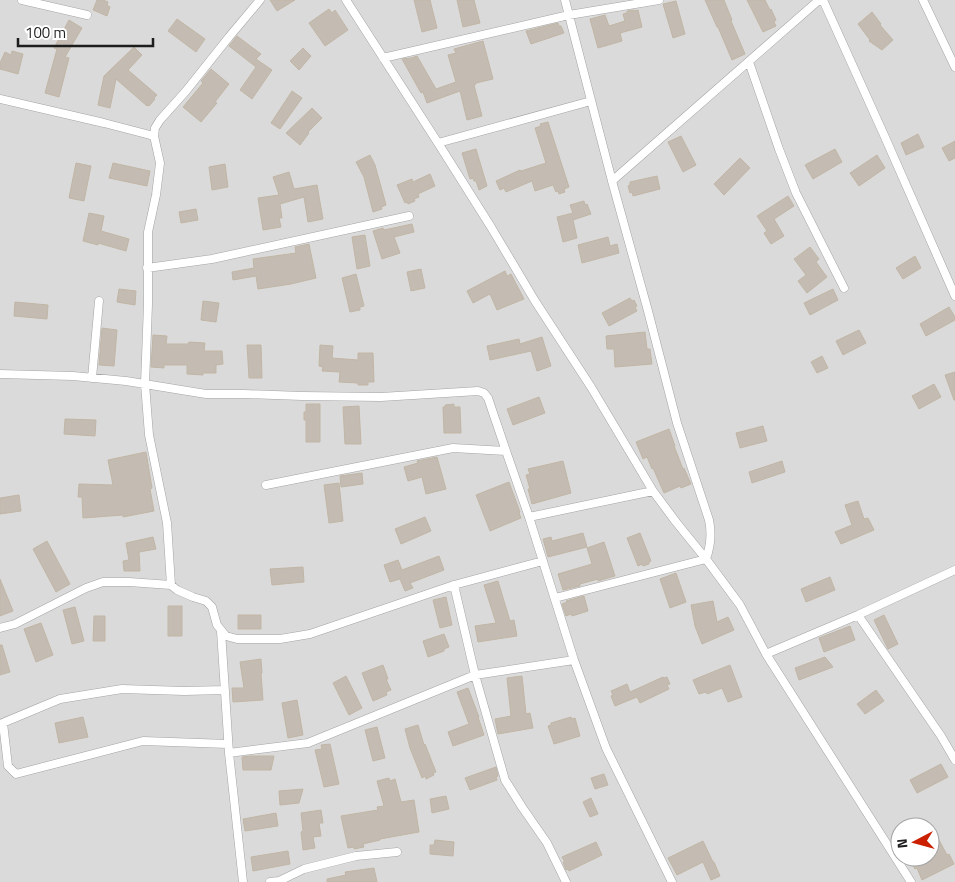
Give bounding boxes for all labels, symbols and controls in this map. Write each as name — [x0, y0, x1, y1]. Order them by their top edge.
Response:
scale bar — [18, 15, 152, 47]
text: 100 m — [25, 21, 66, 44]
north arrow — [890, 817, 940, 867]
text: N — [891, 837, 913, 849]

